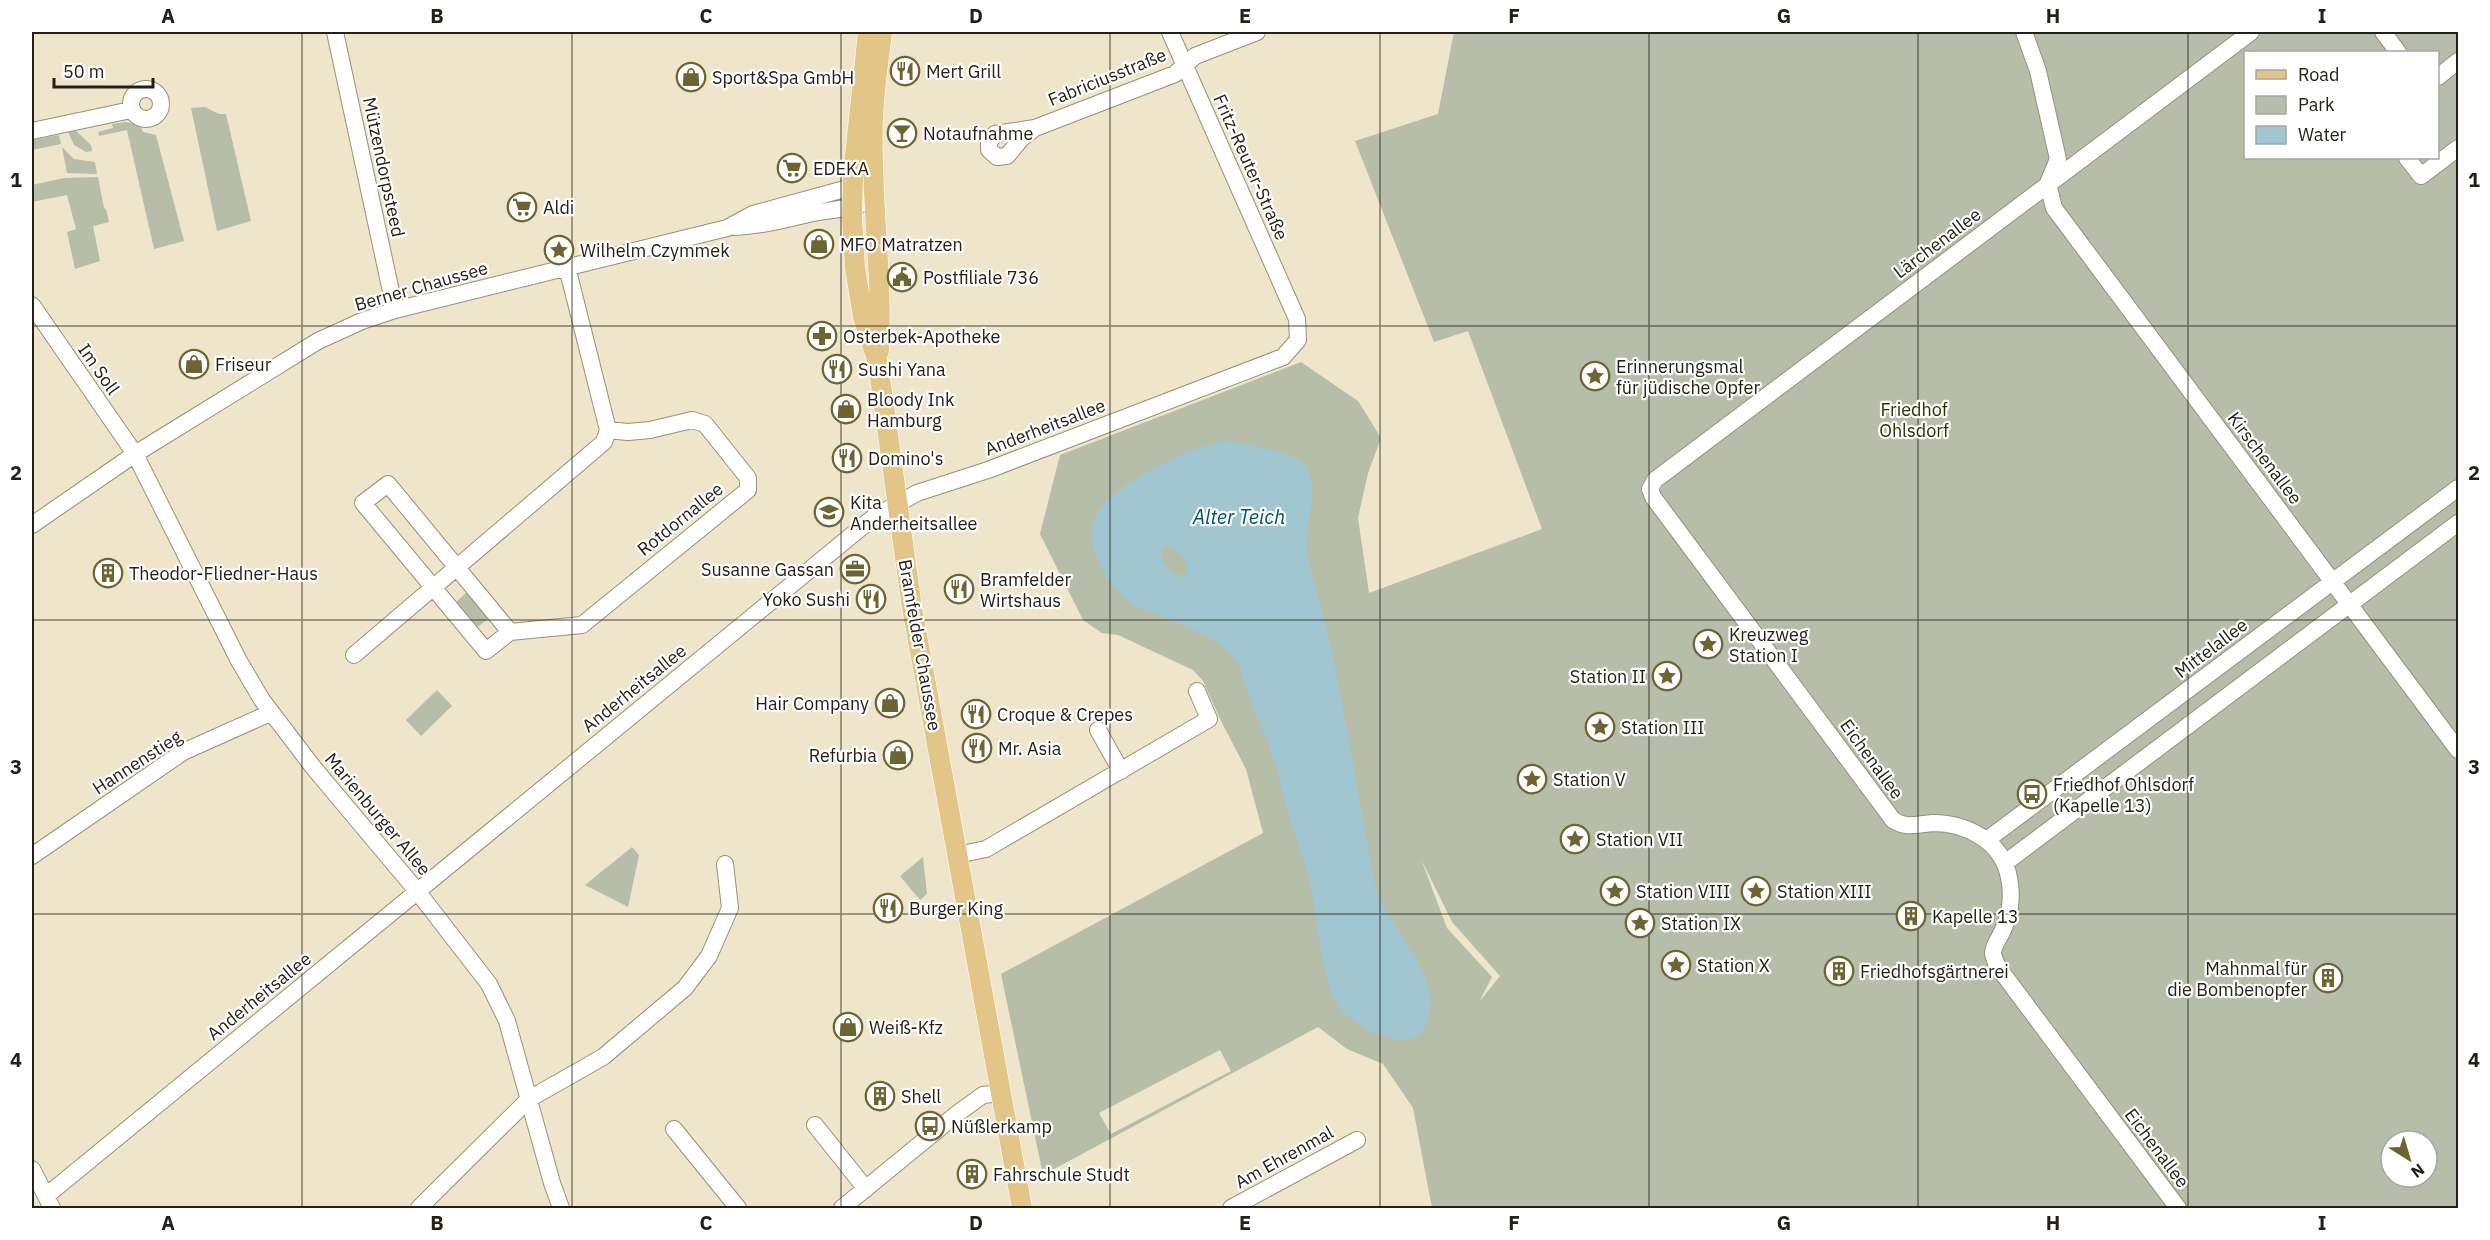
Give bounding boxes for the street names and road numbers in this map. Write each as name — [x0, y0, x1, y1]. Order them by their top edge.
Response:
street label: Fabriciusstraße — [1045, 43, 1170, 111]
street label: Fritz-Reuter-Straße — [1209, 91, 1294, 244]
street label: Mützendorpsteed — [358, 95, 410, 239]
street label: Lärchenallee — [1889, 203, 1985, 283]
street label: Berner Chaussee — [352, 256, 490, 316]
street label: Im Soll — [73, 339, 125, 399]
street label: Anderheitsallee — [981, 393, 1109, 461]
street label: Kirschenallee — [2223, 407, 2307, 509]
street label: Rotdornallee — [632, 477, 728, 561]
street label: Bramfelder Chaussee — [894, 557, 946, 733]
street label: Mittelallee — [2170, 613, 2252, 683]
street label: Anderheitsallee — [577, 639, 691, 737]
street label: Eichenallee — [1835, 714, 1909, 804]
street label: Hannenstieg — [88, 724, 186, 799]
street label: Marienburger Allee — [320, 748, 436, 880]
street label: Anderheitsallee — [202, 947, 316, 1045]
street label: Eichenallee — [2120, 1104, 2194, 1192]
street label: Am Ehrenmal — [1231, 1120, 1337, 1193]

